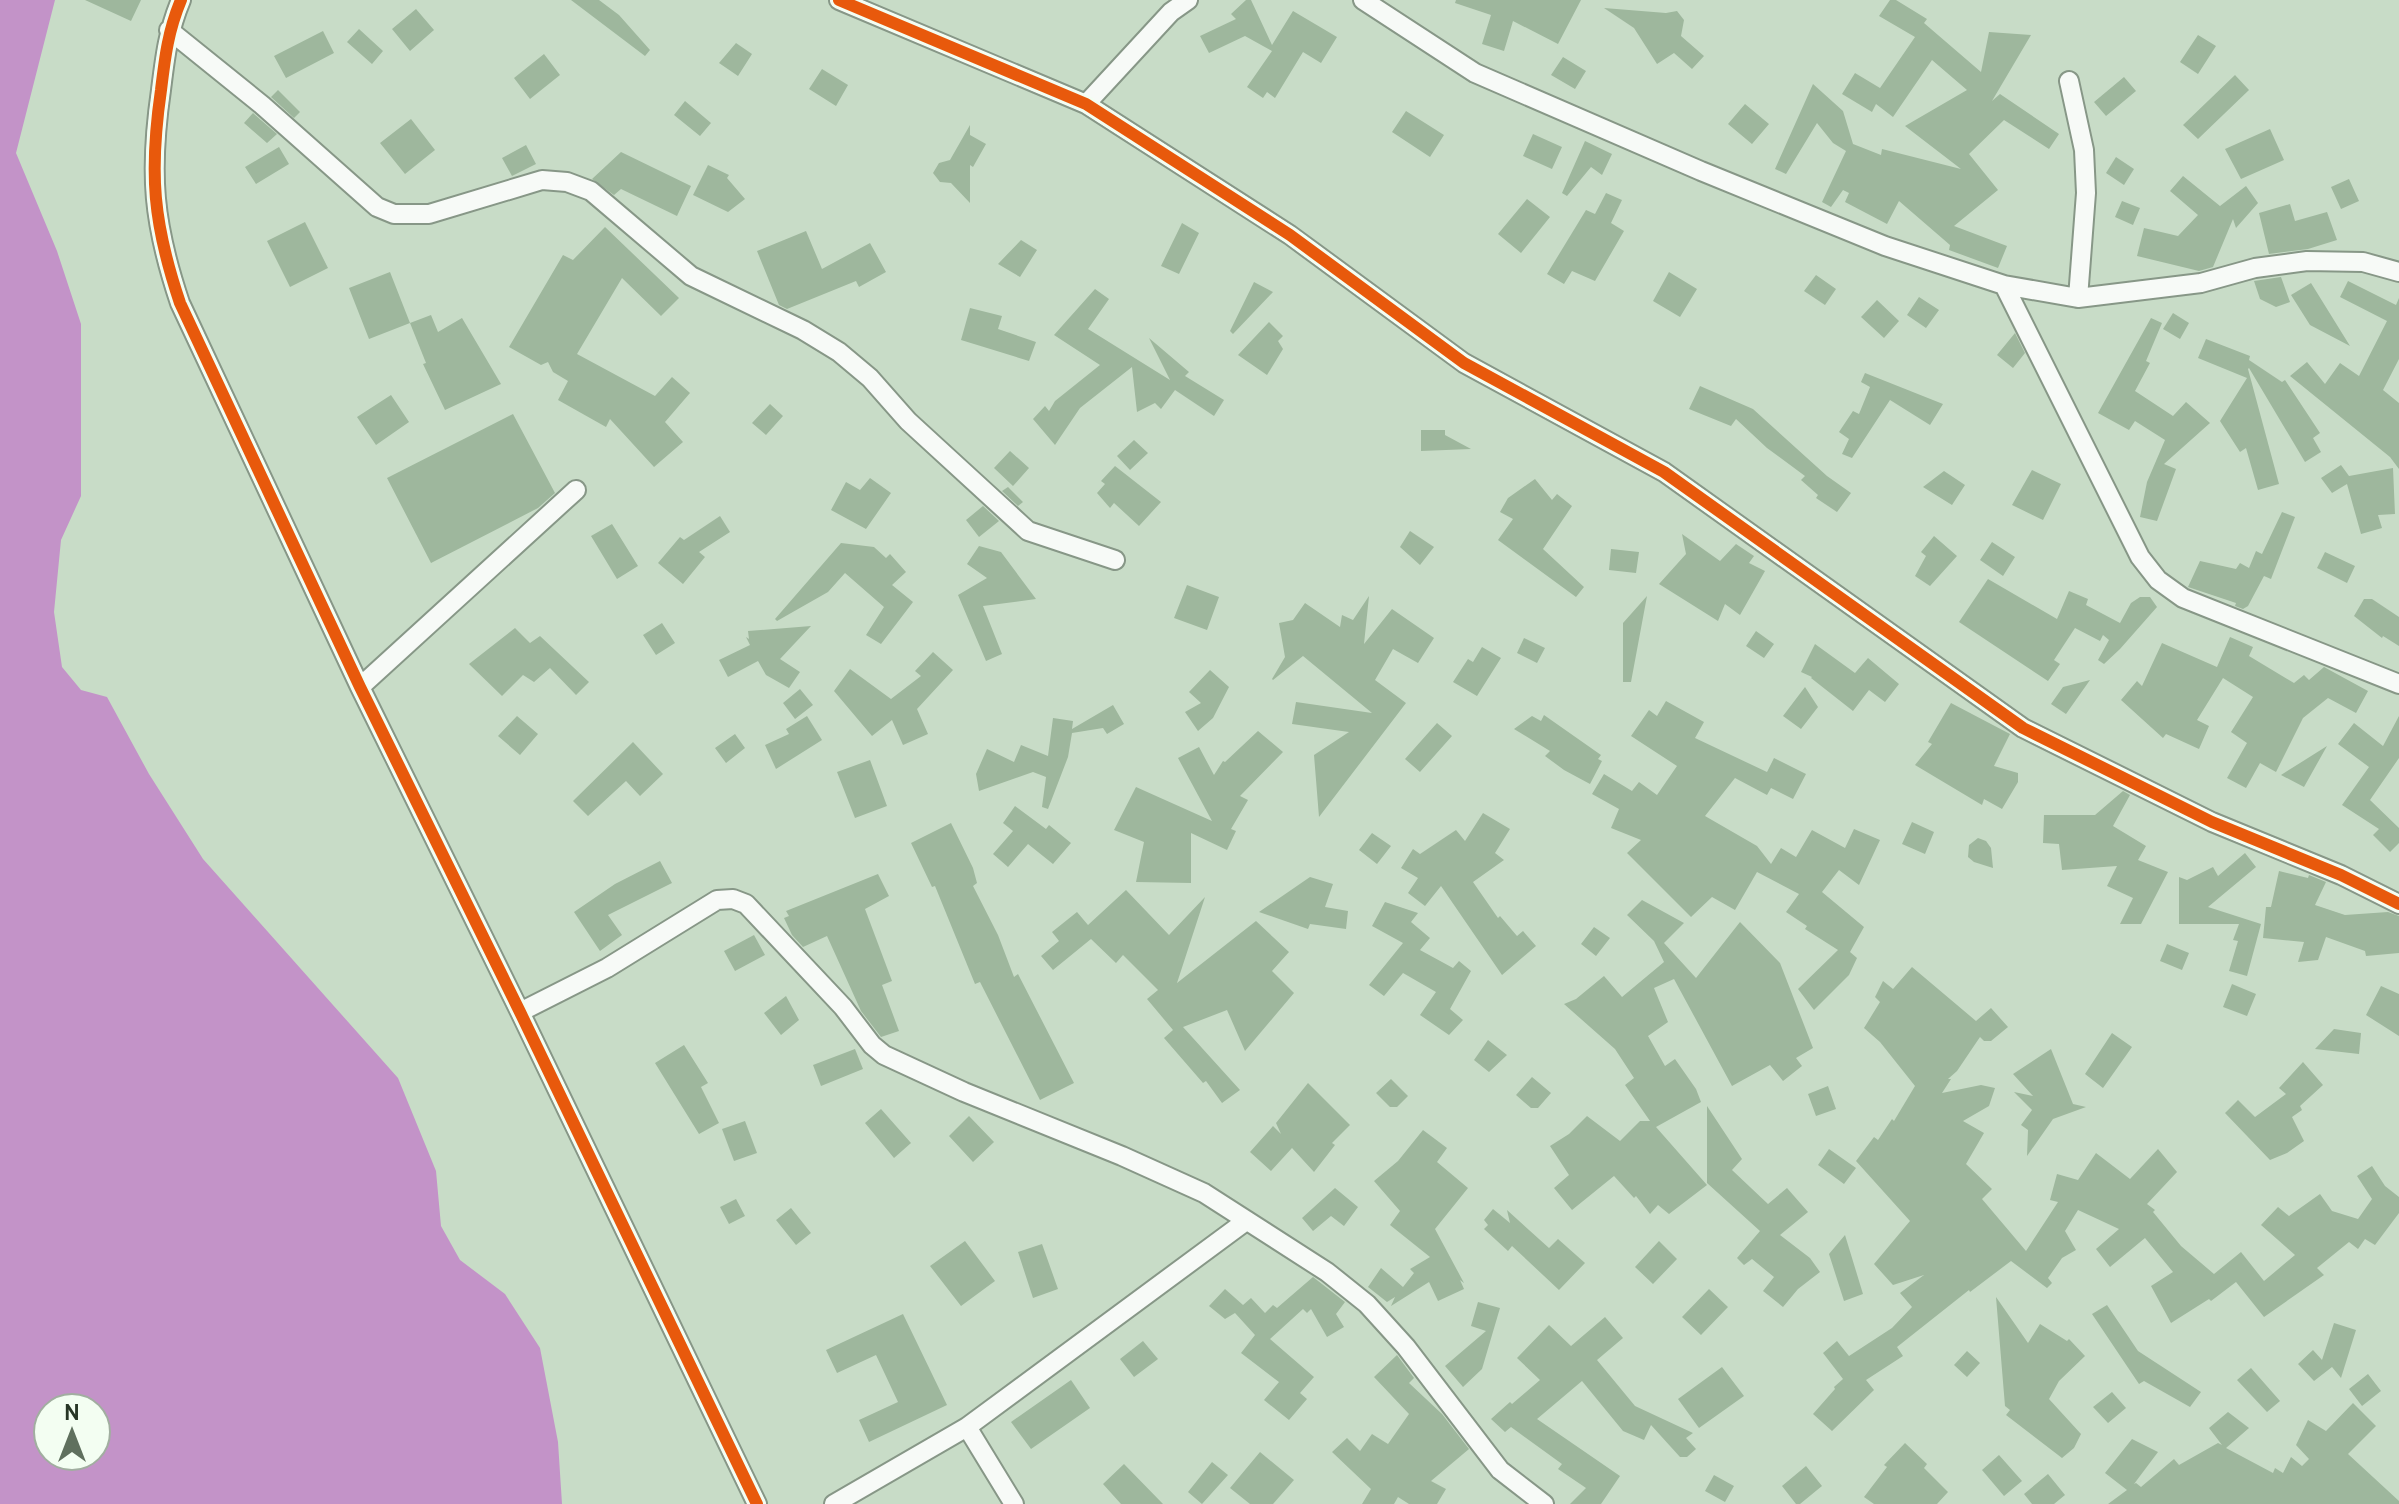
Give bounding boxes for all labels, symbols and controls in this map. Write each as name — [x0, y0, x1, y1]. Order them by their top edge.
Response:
north arrow — [32, 1392, 112, 1472]
text: N — [64, 1401, 80, 1428]

